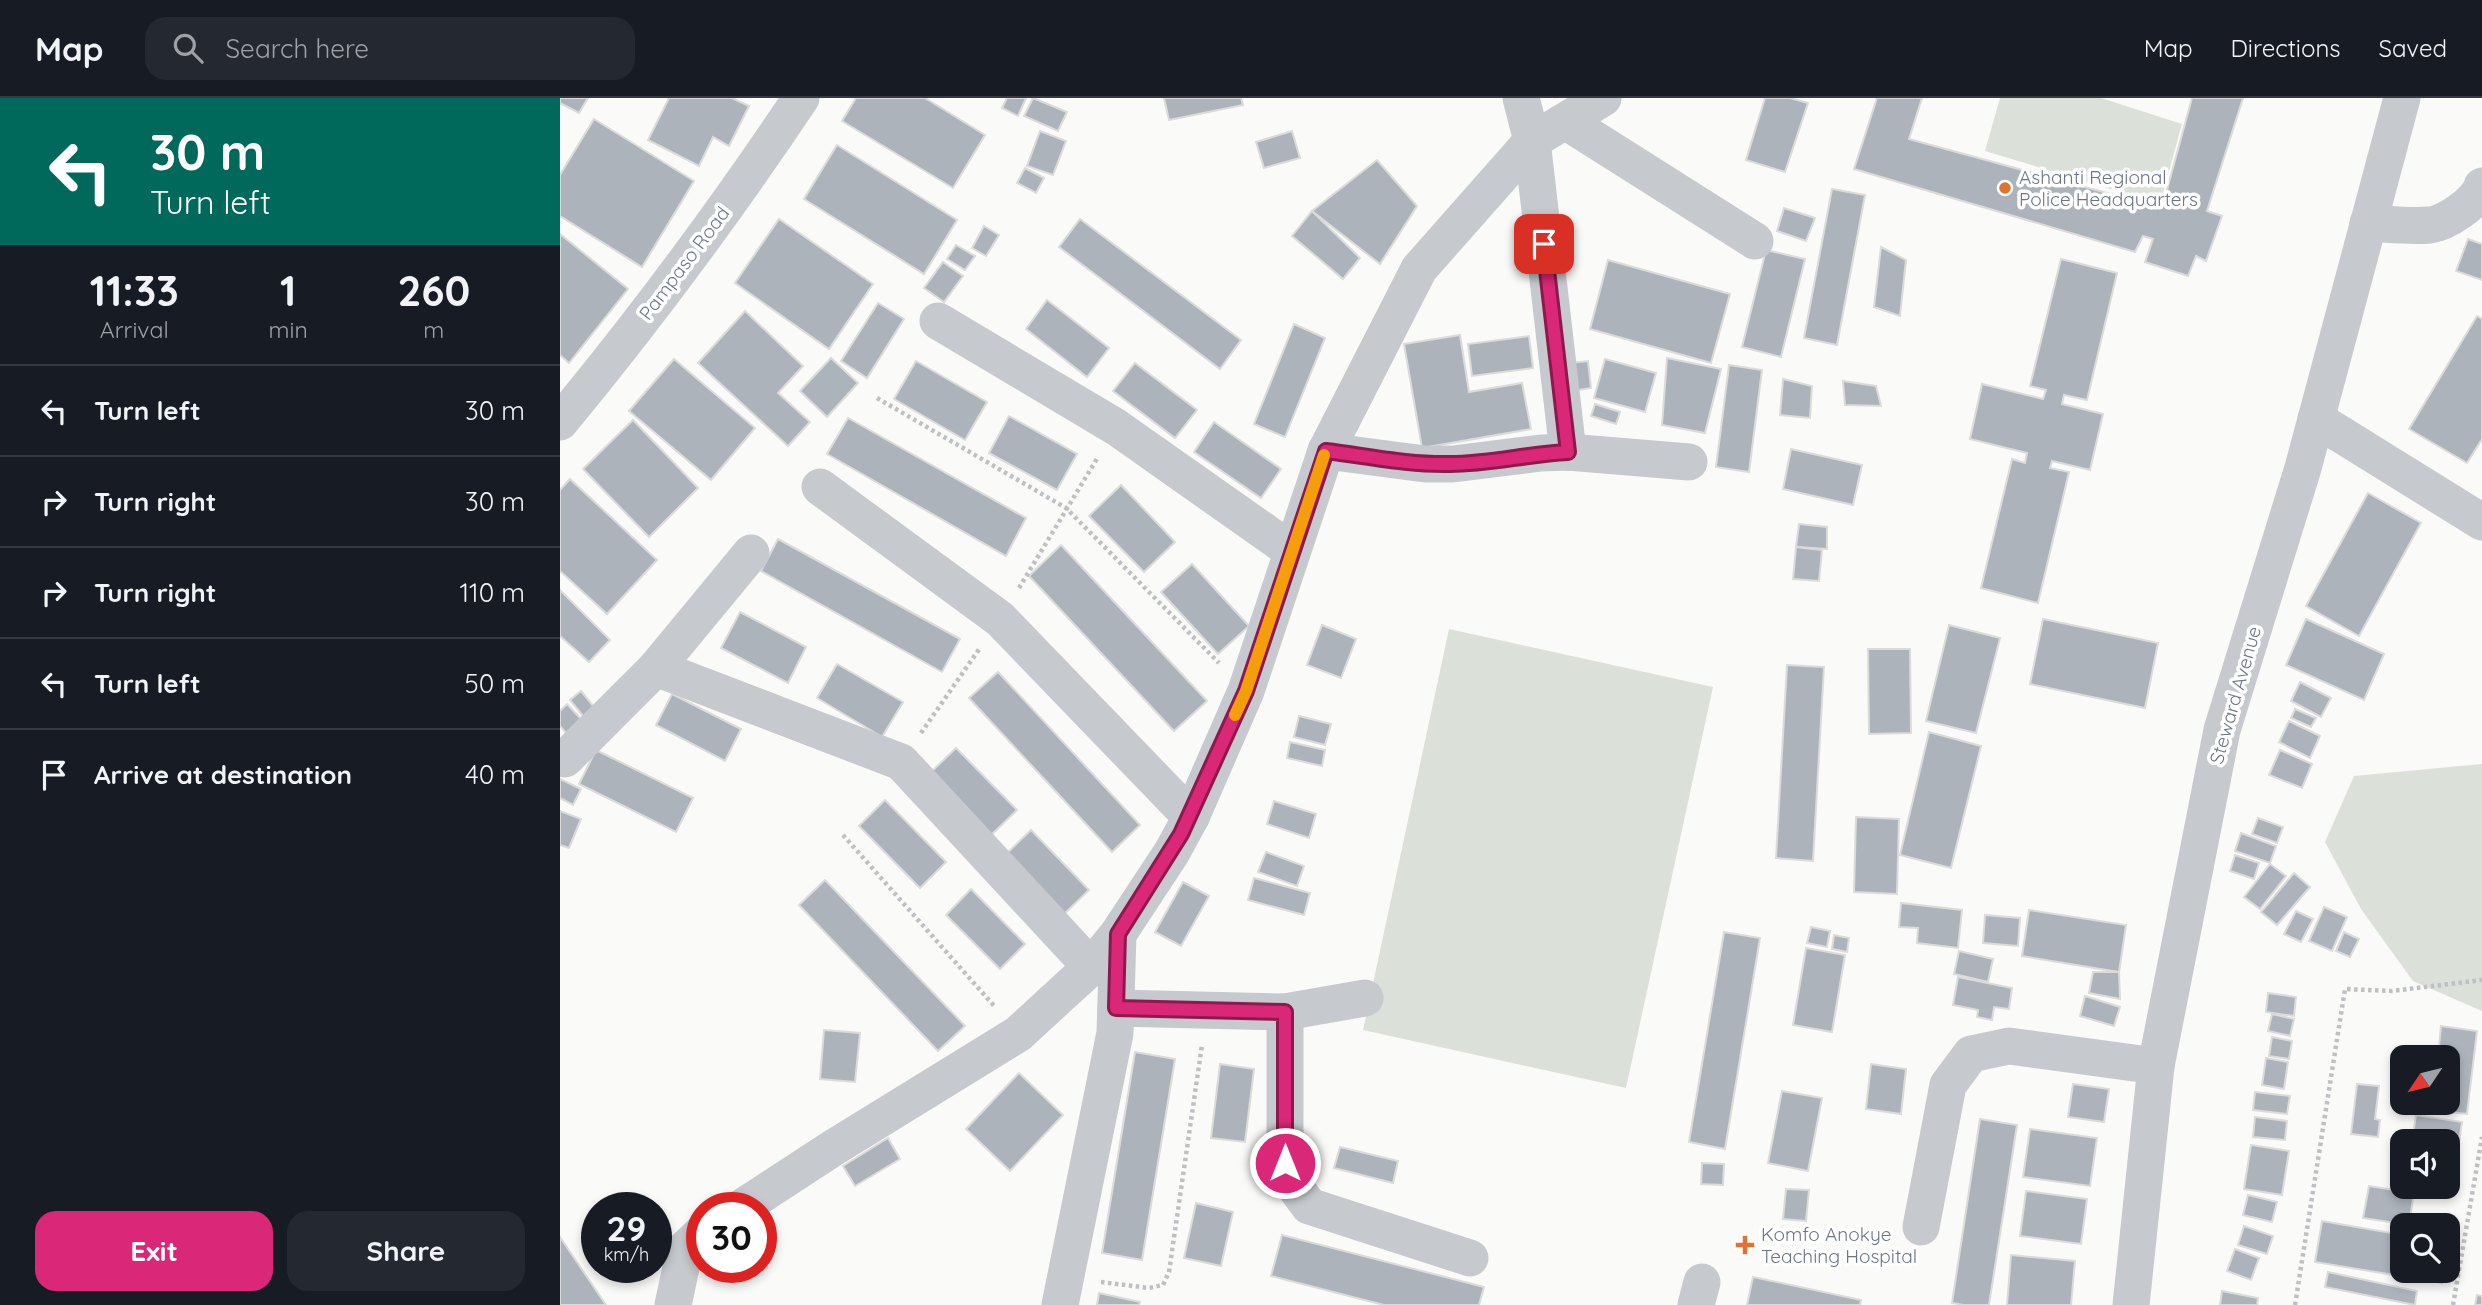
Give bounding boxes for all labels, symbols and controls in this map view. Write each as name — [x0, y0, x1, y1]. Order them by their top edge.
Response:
search box — [145, 17, 635, 80]
text: Map — [35, 28, 103, 69]
icon: search — [169, 29, 207, 67]
text: Search here — [225, 32, 369, 65]
text: Map — [2144, 33, 2193, 63]
text: Directions — [2231, 33, 2341, 63]
text: Saved — [2379, 33, 2447, 63]
text: 30 m — [150, 121, 265, 182]
icon: left — [35, 126, 126, 217]
place label: Ashanti Regional Police Headquarters — [2019, 165, 2198, 211]
marker: Ashanti Regional Police Headquarters — [1997, 180, 2013, 196]
text: Turn left — [150, 182, 271, 222]
street label: Pampaso Road — [634, 202, 734, 324]
pin — [1514, 214, 1574, 274]
icon: arrive — [1525, 225, 1563, 263]
text: 11:33 — [90, 264, 179, 317]
text: 1 — [280, 264, 296, 317]
text: 260 — [397, 264, 470, 317]
text: Arrival — [100, 315, 169, 344]
text: min — [269, 315, 308, 344]
text: m — [423, 315, 444, 344]
icon: left — [35, 392, 73, 430]
text: Turn left — [94, 394, 201, 427]
text: 30 m — [465, 394, 525, 427]
icon: right — [35, 483, 73, 521]
text: Turn right — [94, 485, 216, 518]
text: 30 m — [465, 485, 525, 518]
icon: right — [35, 574, 73, 612]
text: Turn right — [94, 576, 216, 609]
text: 110 m — [459, 576, 525, 609]
street label: Steward Avenue — [2204, 623, 2266, 767]
icon: left — [35, 665, 73, 703]
text: Turn left — [94, 667, 201, 700]
text: 50 m — [465, 667, 525, 700]
icon: arrive — [35, 756, 73, 794]
text: Arrive at destination — [94, 758, 352, 791]
text: 40 m — [465, 758, 525, 791]
north arrow — [2390, 1045, 2460, 1115]
map controls — [2390, 1045, 2460, 1283]
position arrow — [1248, 1126, 1322, 1200]
button: sound — [2390, 1129, 2460, 1199]
speed limit sign: 30 — [686, 1192, 777, 1283]
text: 29 — [607, 1206, 646, 1250]
button: Exit — [35, 1211, 273, 1291]
button: Share — [287, 1211, 525, 1291]
button: search — [2390, 1213, 2460, 1283]
place label: Komfo Anokye Teaching Hospital — [1761, 1222, 1917, 1268]
marker: Komfo Anokye Teaching Hospital — [1735, 1235, 1755, 1255]
text: km/h — [604, 1243, 649, 1266]

